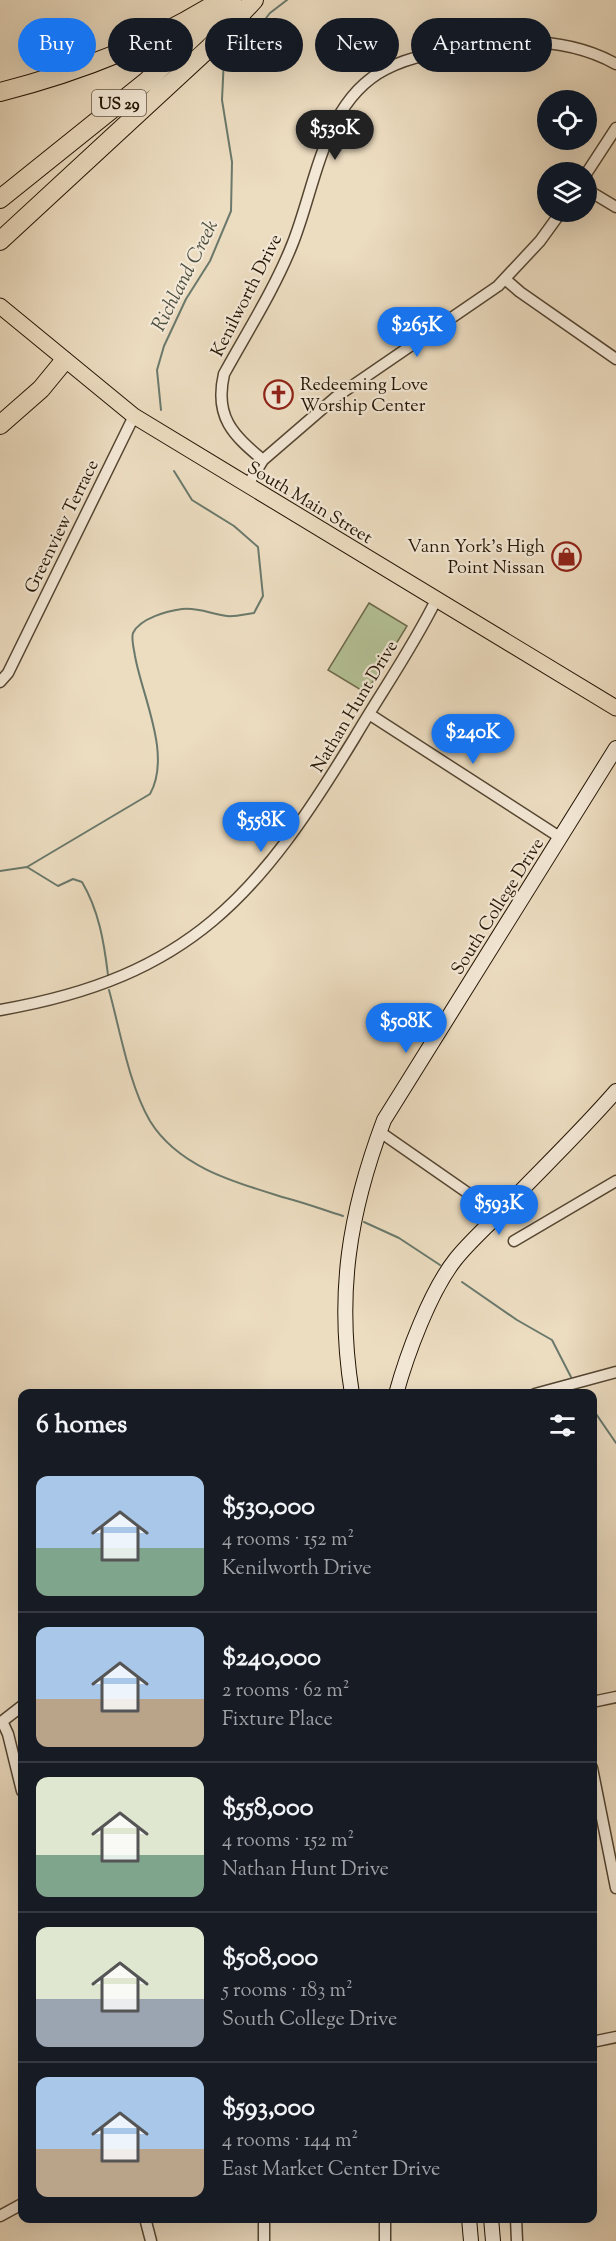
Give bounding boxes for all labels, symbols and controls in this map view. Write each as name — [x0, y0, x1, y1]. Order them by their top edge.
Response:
chip: Buy — [18, 18, 96, 72]
chip: Rent — [108, 18, 193, 72]
chip: Filters — [205, 18, 303, 72]
chip: New — [315, 18, 399, 72]
chip: Apartment — [411, 18, 552, 72]
road number: US 29 — [92, 90, 146, 116]
map controls — [537, 90, 597, 222]
button: locate — [537, 90, 597, 150]
pin: $530K — [293, 110, 377, 161]
text: $530K — [310, 115, 360, 144]
button: layers — [537, 162, 597, 222]
water label: Richland Creek — [146, 215, 227, 337]
street label: Kenilworth Drive — [206, 230, 290, 362]
pin: $265K — [375, 307, 459, 358]
text: $265K — [391, 312, 443, 341]
place label: Redeeming Love Worship Center — [300, 373, 428, 420]
church icon: Redeeming Love Worship Center — [263, 378, 295, 410]
street label: Greenview Terrace — [19, 456, 106, 598]
street label: South Main Street — [241, 456, 377, 552]
place label: Vann York's High Point Nissan — [407, 535, 545, 582]
shop icon: Vann York's High Point Nissan — [550, 540, 582, 572]
street label: Nathan Hunt Drive — [306, 636, 406, 778]
pin: $240K — [431, 714, 515, 765]
text: $240K — [446, 719, 500, 748]
pin: $558K — [219, 802, 303, 853]
text: $558K — [237, 807, 286, 836]
street label: South College Drive — [446, 833, 552, 981]
pin: $508K — [364, 1003, 448, 1054]
text: $508K — [380, 1008, 432, 1037]
pin: $593K — [457, 1185, 541, 1236]
text: $593K — [474, 1190, 524, 1219]
text: 6 homes — [36, 1407, 127, 1444]
icon: filters — [546, 1409, 579, 1442]
text: $530,000 — [222, 1489, 315, 1526]
icon: home — [84, 1500, 156, 1572]
text: 4 rooms · 152 m² — [222, 1526, 354, 1555]
text: Kenilworth Drive — [222, 1555, 372, 1584]
text: $240,000 — [222, 1640, 321, 1677]
icon: home — [84, 1651, 156, 1723]
text: 2 rooms · 62 m² — [222, 1677, 350, 1706]
text: Fixture Place — [222, 1706, 333, 1735]
text: $558,000 — [222, 1790, 314, 1827]
icon: home — [84, 1801, 156, 1873]
text: 4 rooms · 152 m² — [222, 1827, 354, 1856]
text: Nathan Hunt Drive — [222, 1856, 389, 1885]
text: $508,000 — [222, 1940, 318, 1977]
icon: home — [84, 1951, 156, 2023]
text: 5 rooms · 183 m² — [222, 1977, 353, 2006]
text: South College Drive — [222, 2006, 397, 2035]
text: $593,000 — [222, 2090, 315, 2127]
icon: home — [84, 2101, 156, 2173]
text: 4 rooms · 144 m² — [222, 2127, 358, 2156]
text: East Market Center Drive — [222, 2156, 440, 2185]

